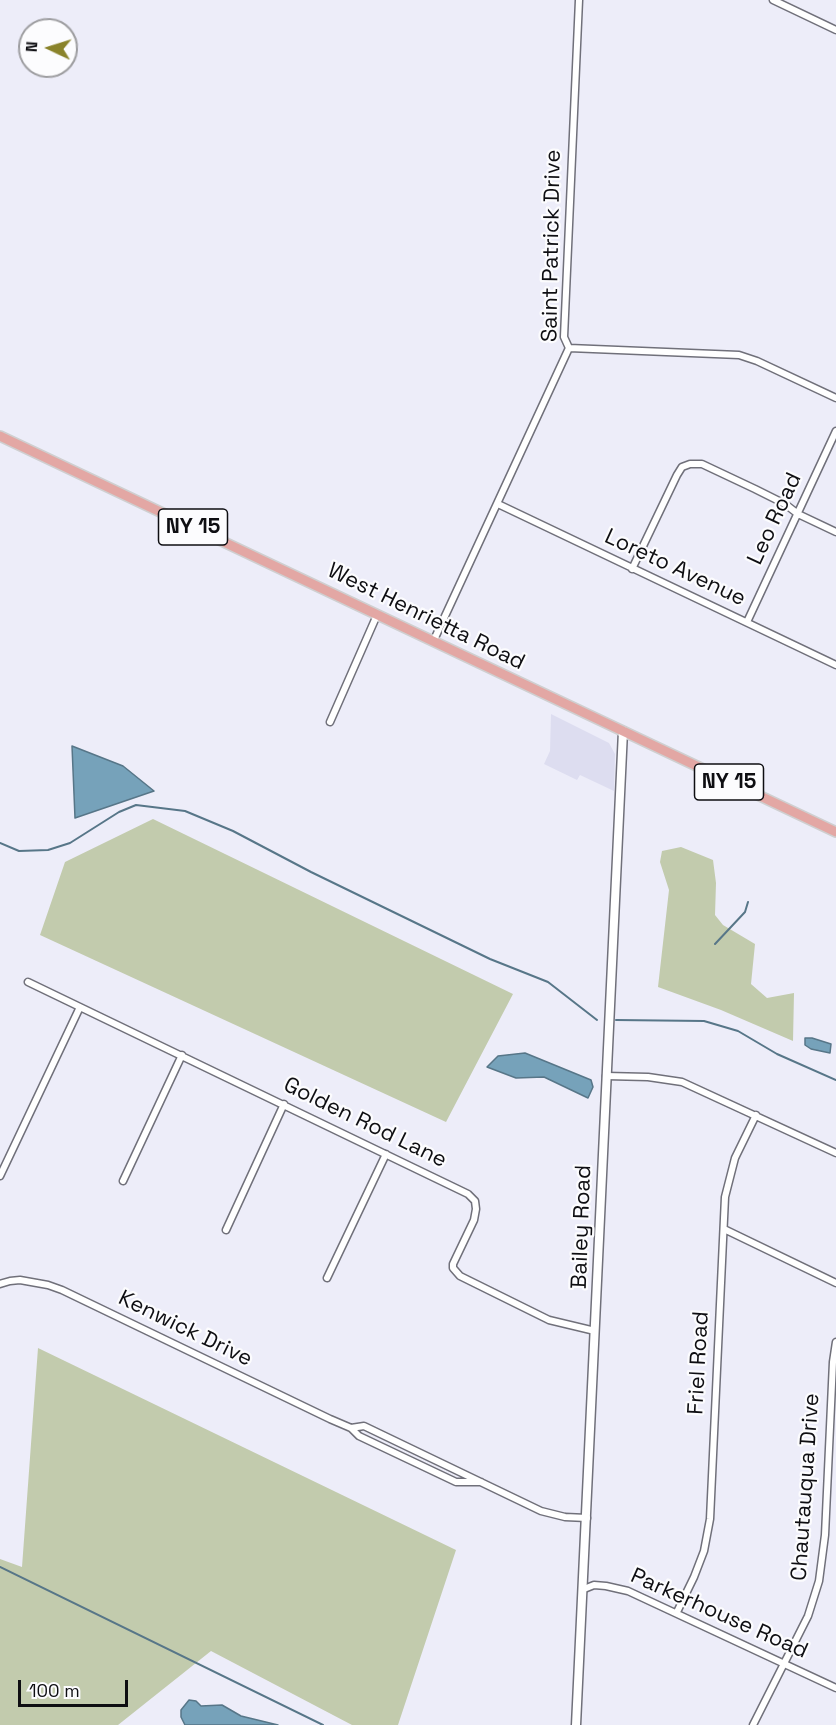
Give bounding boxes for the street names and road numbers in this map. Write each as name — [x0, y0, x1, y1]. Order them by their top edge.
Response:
street label: Saint Patrick Drive — [537, 150, 567, 342]
street label: Leo Road — [742, 469, 808, 569]
road number: NY 15 — [158, 509, 228, 545]
street label: Loreto Avenue — [600, 524, 750, 612]
street label: West Henrietta Road — [323, 558, 529, 676]
road number: NY 15 — [694, 764, 764, 800]
street label: Golden Rod Lane — [279, 1072, 451, 1174]
street label: Bailey Road — [567, 1165, 597, 1289]
street label: Kenwick Drive — [114, 1285, 256, 1373]
street label: Friel Road — [683, 1311, 715, 1415]
street label: Chautauqua Drive — [786, 1392, 826, 1582]
street label: Parkerhouse Road — [626, 1563, 812, 1665]

